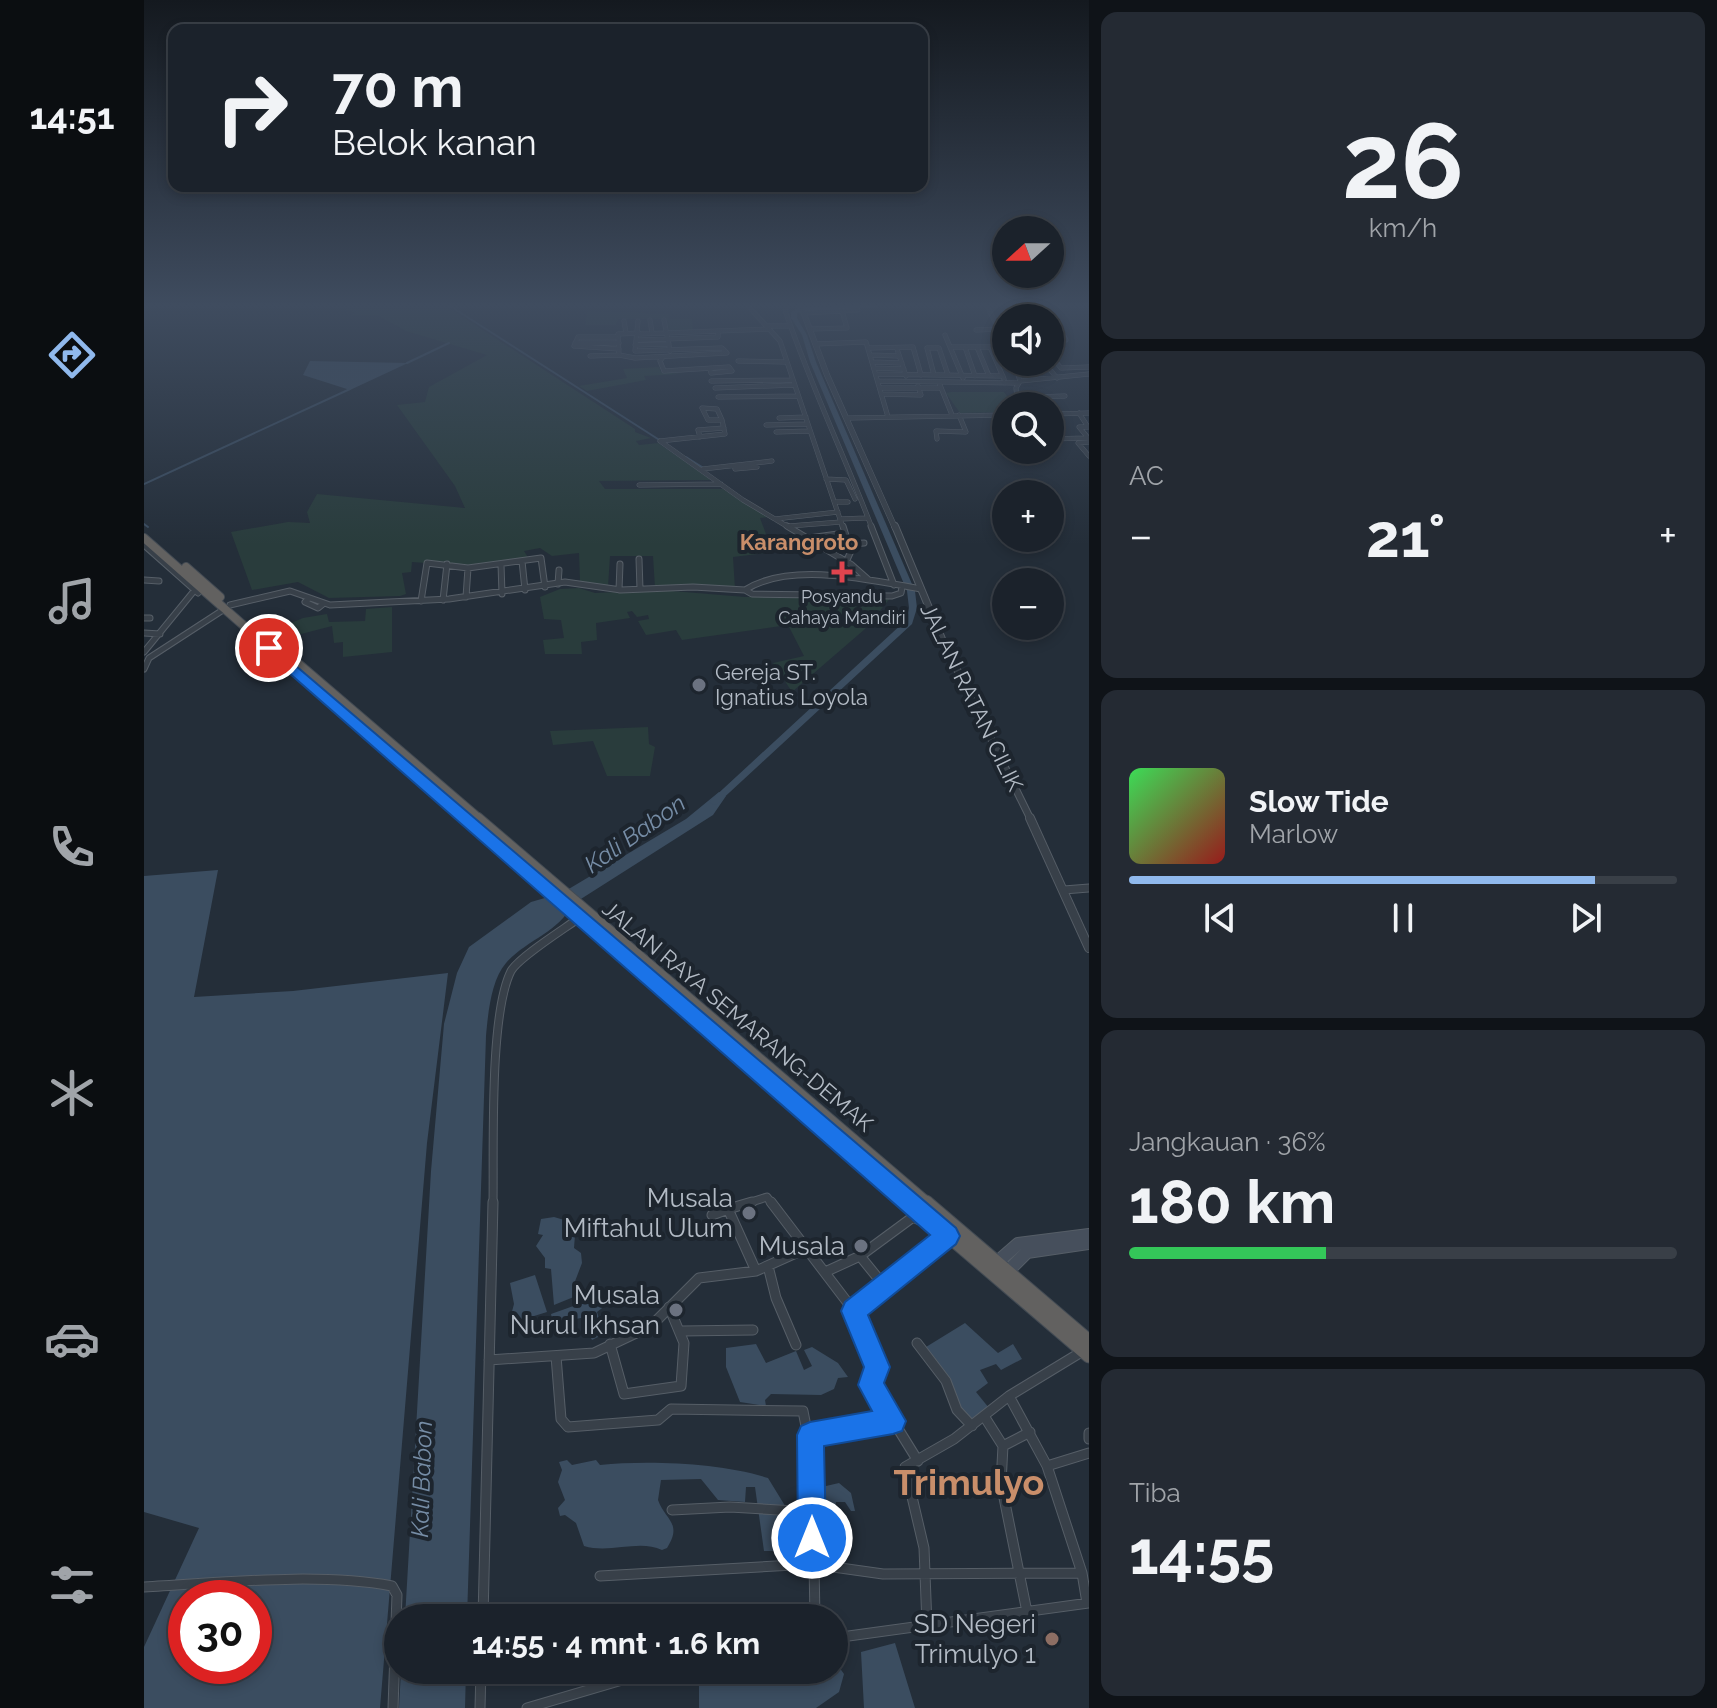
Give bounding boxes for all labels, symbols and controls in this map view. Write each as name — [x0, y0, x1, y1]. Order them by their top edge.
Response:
text: 70 m — [332, 54, 463, 120]
icon: right — [200, 56, 304, 160]
text: 14:51 — [30, 95, 114, 137]
text: 26 — [1342, 100, 1464, 222]
text: Belok kanan — [332, 121, 537, 163]
text: km/h — [1369, 213, 1437, 243]
north arrow — [992, 216, 1064, 288]
map controls — [992, 216, 1064, 640]
button: sound — [992, 304, 1064, 376]
icon: directions — [44, 327, 100, 383]
button: search — [992, 392, 1064, 464]
text: AC — [1129, 461, 1164, 491]
button: + — [992, 480, 1064, 552]
text: 21° — [1366, 501, 1445, 571]
text: − — [1129, 510, 1153, 561]
text: + — [1659, 510, 1677, 561]
district label: Karangroto — [740, 529, 858, 555]
marker: Posyandu Cahaya Mandiri — [831, 561, 853, 583]
button: − — [992, 568, 1064, 640]
icon: music — [44, 573, 100, 629]
place label: Posyandu Cahaya Mandiri — [778, 586, 906, 628]
street label: JALAN RATAN CILIK — [915, 599, 1029, 796]
pin — [235, 614, 303, 682]
icon: arrive — [247, 626, 291, 670]
place label: Gereja ST. Ignatius Loyola — [715, 659, 868, 710]
marker: Gereja ST. Ignatius Loyola — [690, 676, 708, 694]
text: Slow Tide — [1249, 784, 1389, 819]
water label: Kali Babon — [579, 788, 691, 879]
icon: phone — [44, 819, 100, 875]
text: Marlow — [1249, 819, 1338, 849]
street label: JALAN RAYA SEMARANG-DEMAK — [598, 895, 879, 1137]
icon: previous — [1198, 896, 1242, 940]
icon: pause — [1381, 896, 1425, 940]
icon: next — [1564, 896, 1608, 940]
icon: climate — [44, 1065, 100, 1121]
text: Jangkauan · 36% — [1129, 1127, 1326, 1157]
text: 180 km — [1129, 1167, 1335, 1237]
place label: Musala Miftahul Ulum — [564, 1183, 733, 1243]
marker: Musala Miftahul Ulum — [740, 1204, 758, 1222]
place label: Musala — [759, 1231, 845, 1261]
marker: Musala — [852, 1237, 870, 1255]
place label: Musala Nurul Ikhsan — [510, 1280, 660, 1340]
marker: Musala Nurul Ikhsan — [667, 1301, 685, 1319]
icon: car — [44, 1311, 100, 1367]
water label: Kali Babon — [405, 1420, 438, 1538]
district label: Trimulyo — [894, 1461, 1044, 1503]
text: Tiba — [1129, 1478, 1181, 1508]
position arrow — [770, 1496, 854, 1580]
text: 14:55 — [1129, 1518, 1274, 1588]
icon: filters — [44, 1557, 100, 1613]
speed limit sign: 30 — [168, 1580, 272, 1684]
place label: SD Negeri Trimulyo 1 — [914, 1609, 1036, 1669]
text: 14:55 · 4 mnt · 1.6 km — [472, 1626, 760, 1661]
marker: SD Negeri Trimulyo 1 — [1043, 1630, 1061, 1648]

